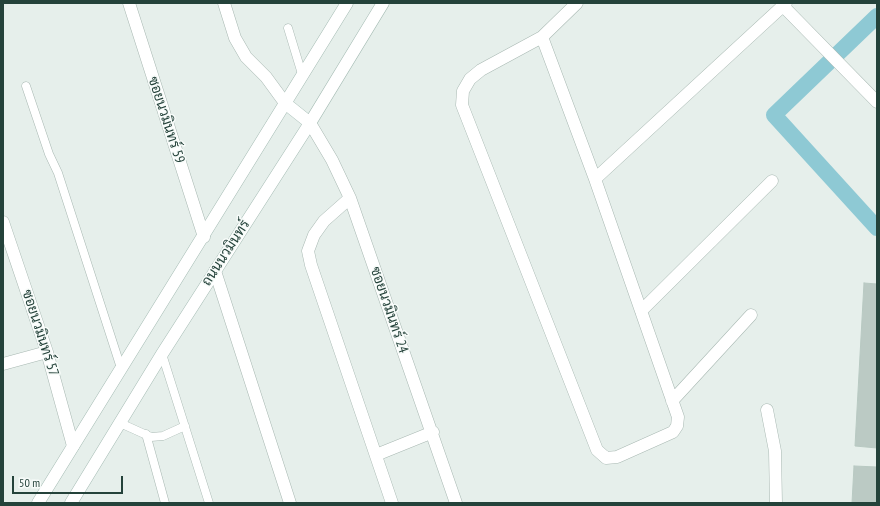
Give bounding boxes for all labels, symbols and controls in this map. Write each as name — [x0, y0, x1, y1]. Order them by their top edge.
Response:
street label: ซอยนวมินทร์ 59 — [144, 75, 188, 165]
street label: ถนนนวมินทร์ — [198, 217, 254, 289]
street label: ซอยนวมินทร์ 24 — [366, 265, 412, 355]
street label: ซอยนวมินทร์ 57 — [18, 288, 62, 378]
scale bar — [14, 468, 125, 494]
text: 50 m — [19, 475, 40, 490]

